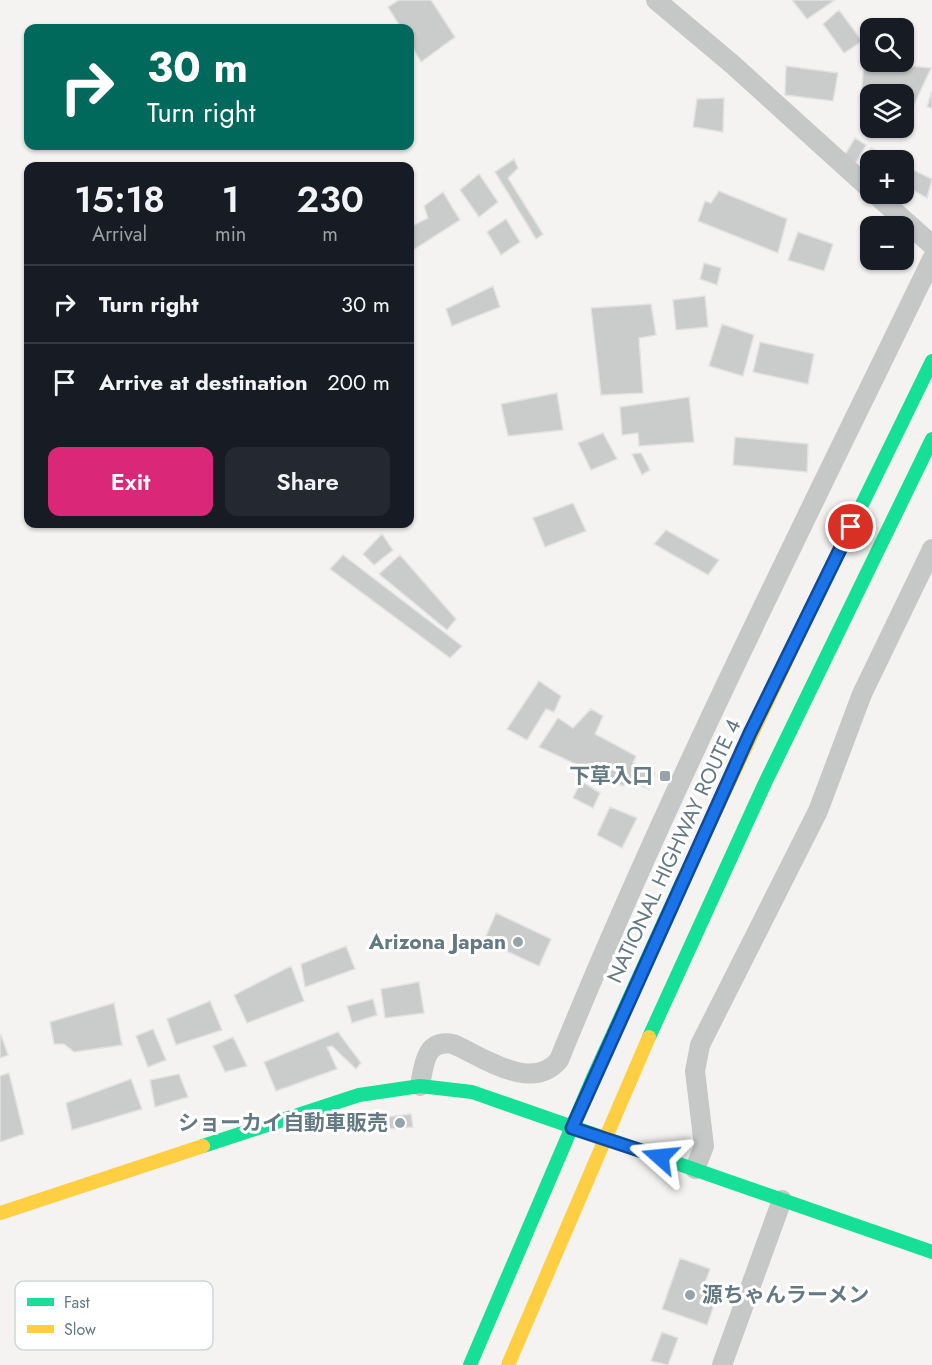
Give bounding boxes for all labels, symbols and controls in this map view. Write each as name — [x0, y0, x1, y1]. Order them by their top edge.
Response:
map controls — [860, 18, 914, 270]
button: search — [860, 18, 914, 72]
text: 30 m — [147, 37, 248, 98]
icon: right — [48, 48, 126, 126]
button: layers — [860, 84, 914, 138]
text: Turn right — [147, 93, 255, 132]
button: + — [860, 150, 914, 204]
text: 15:18 — [74, 173, 165, 225]
text: 1 — [222, 173, 240, 225]
text: 230 — [297, 173, 364, 225]
button: − — [860, 216, 914, 270]
text: Arrival — [92, 220, 147, 249]
text: min — [215, 220, 246, 249]
text: m — [322, 220, 338, 249]
icon: right — [48, 288, 81, 321]
text: Turn right — [99, 288, 199, 320]
text: 30 m — [341, 288, 390, 320]
icon: arrive — [48, 366, 81, 399]
text: Arrive at destination — [99, 366, 308, 398]
text: 200 m — [327, 366, 390, 398]
button: Exit — [48, 447, 213, 516]
button: Share — [225, 447, 390, 516]
pin — [825, 501, 876, 552]
icon: arrive — [834, 510, 867, 543]
street label: NATIONAL HIGHWAY ROUTE 4 — [600, 714, 748, 988]
place label: 下草入口 — [569, 761, 653, 791]
marker: 下草入口 — [658, 769, 672, 783]
place label: Arizona Japan — [368, 927, 506, 957]
marker: Arizona Japan — [511, 935, 525, 949]
place label: ショーカイ自動車販売 — [178, 1108, 388, 1138]
marker: ショーカイ自動車販売 — [393, 1116, 407, 1130]
position arrow — [628, 1125, 692, 1189]
place label: 源ちゃんラーメン — [702, 1280, 869, 1310]
legend — [15, 1281, 213, 1350]
marker: 源ちゃんラーメン — [683, 1288, 697, 1302]
text: Fast — [64, 1291, 90, 1314]
text: Slow — [64, 1318, 96, 1341]

